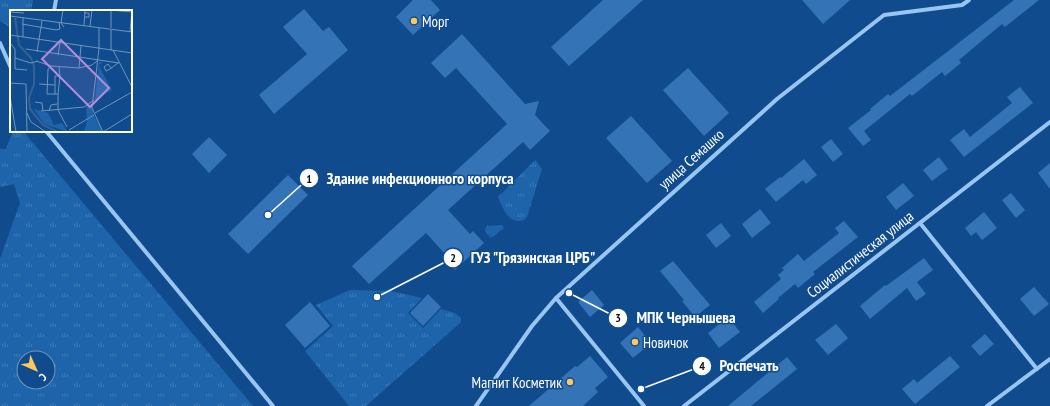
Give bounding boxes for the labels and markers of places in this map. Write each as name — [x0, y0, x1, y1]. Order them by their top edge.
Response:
place label: Морг — [422, 12, 450, 31]
marker: Морг — [409, 16, 419, 26]
callout: Здание инфекционного корпуса — [299, 164, 522, 192]
callout: ГУЗ "Грязинская ЦРБ" — [443, 244, 604, 272]
callout: МПК Чернышева — [608, 304, 744, 332]
place label: Новичок — [643, 333, 689, 352]
marker: Новичок — [630, 337, 640, 347]
callout: Роспечать — [692, 352, 787, 380]
place label: Магнит Косметик — [472, 373, 562, 392]
marker: Магнит Косметик — [565, 377, 575, 387]

